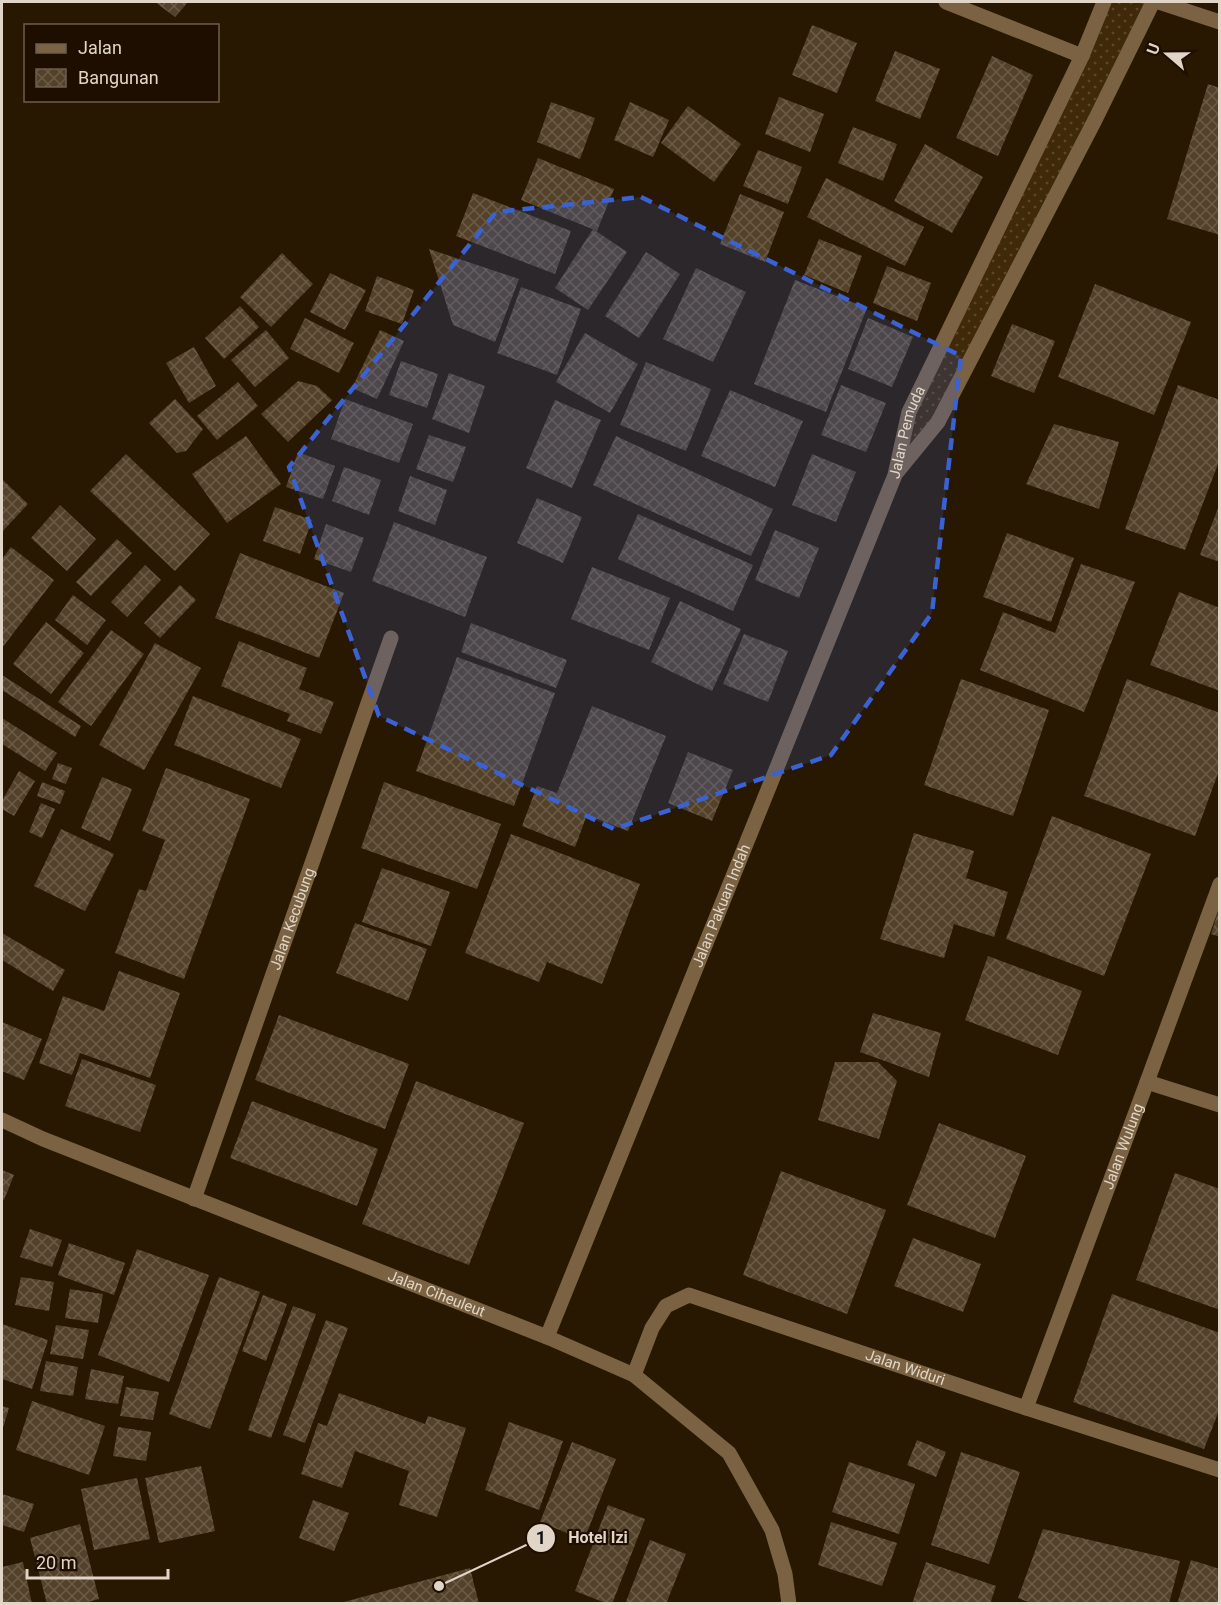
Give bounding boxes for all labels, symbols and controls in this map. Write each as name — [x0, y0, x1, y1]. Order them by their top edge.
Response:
legend — [24, 24, 219, 102]
north arrow — [1137, 24, 1197, 84]
text: Jalan — [78, 37, 122, 58]
text: U — [1143, 41, 1164, 57]
text: Bangunan — [78, 67, 159, 88]
street label: Jalan Pemuda — [885, 383, 929, 480]
street label: Jalan Pakuan Indah — [688, 842, 754, 970]
street label: Jalan Kecubung — [266, 865, 319, 972]
street label: Jalan Wulung — [1099, 1101, 1147, 1192]
street label: Jalan Ciheuleut — [385, 1266, 488, 1321]
street label: Jalan Widuri — [863, 1346, 947, 1389]
callout: Hotel Izi — [526, 1521, 639, 1555]
text: 1 — [536, 1527, 546, 1548]
text: Hotel Izi — [568, 1528, 628, 1547]
scale bar — [27, 1542, 168, 1580]
text: 20 m — [36, 1552, 76, 1573]

